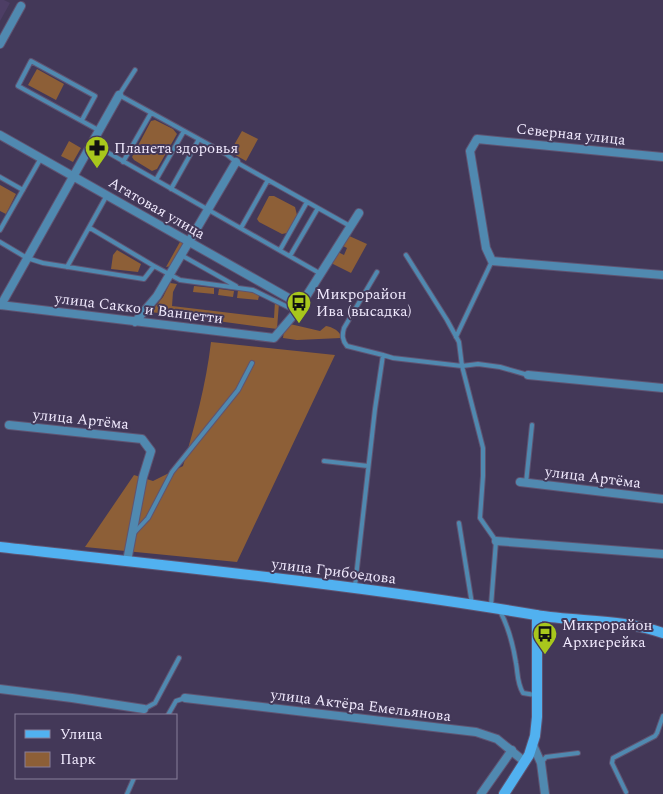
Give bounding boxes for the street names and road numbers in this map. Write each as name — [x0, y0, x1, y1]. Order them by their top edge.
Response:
street label: Северная улица — [515, 117, 627, 152]
street label: Агатовая улица — [104, 171, 210, 246]
street label: улица Сакко и Ванцетти — [52, 287, 224, 330]
street label: улица Артёма — [31, 403, 131, 436]
street label: улица Артёма — [543, 460, 643, 495]
street label: улица Грибоедова — [269, 552, 398, 591]
street label: улица Актёра Емельянова — [268, 683, 453, 728]

